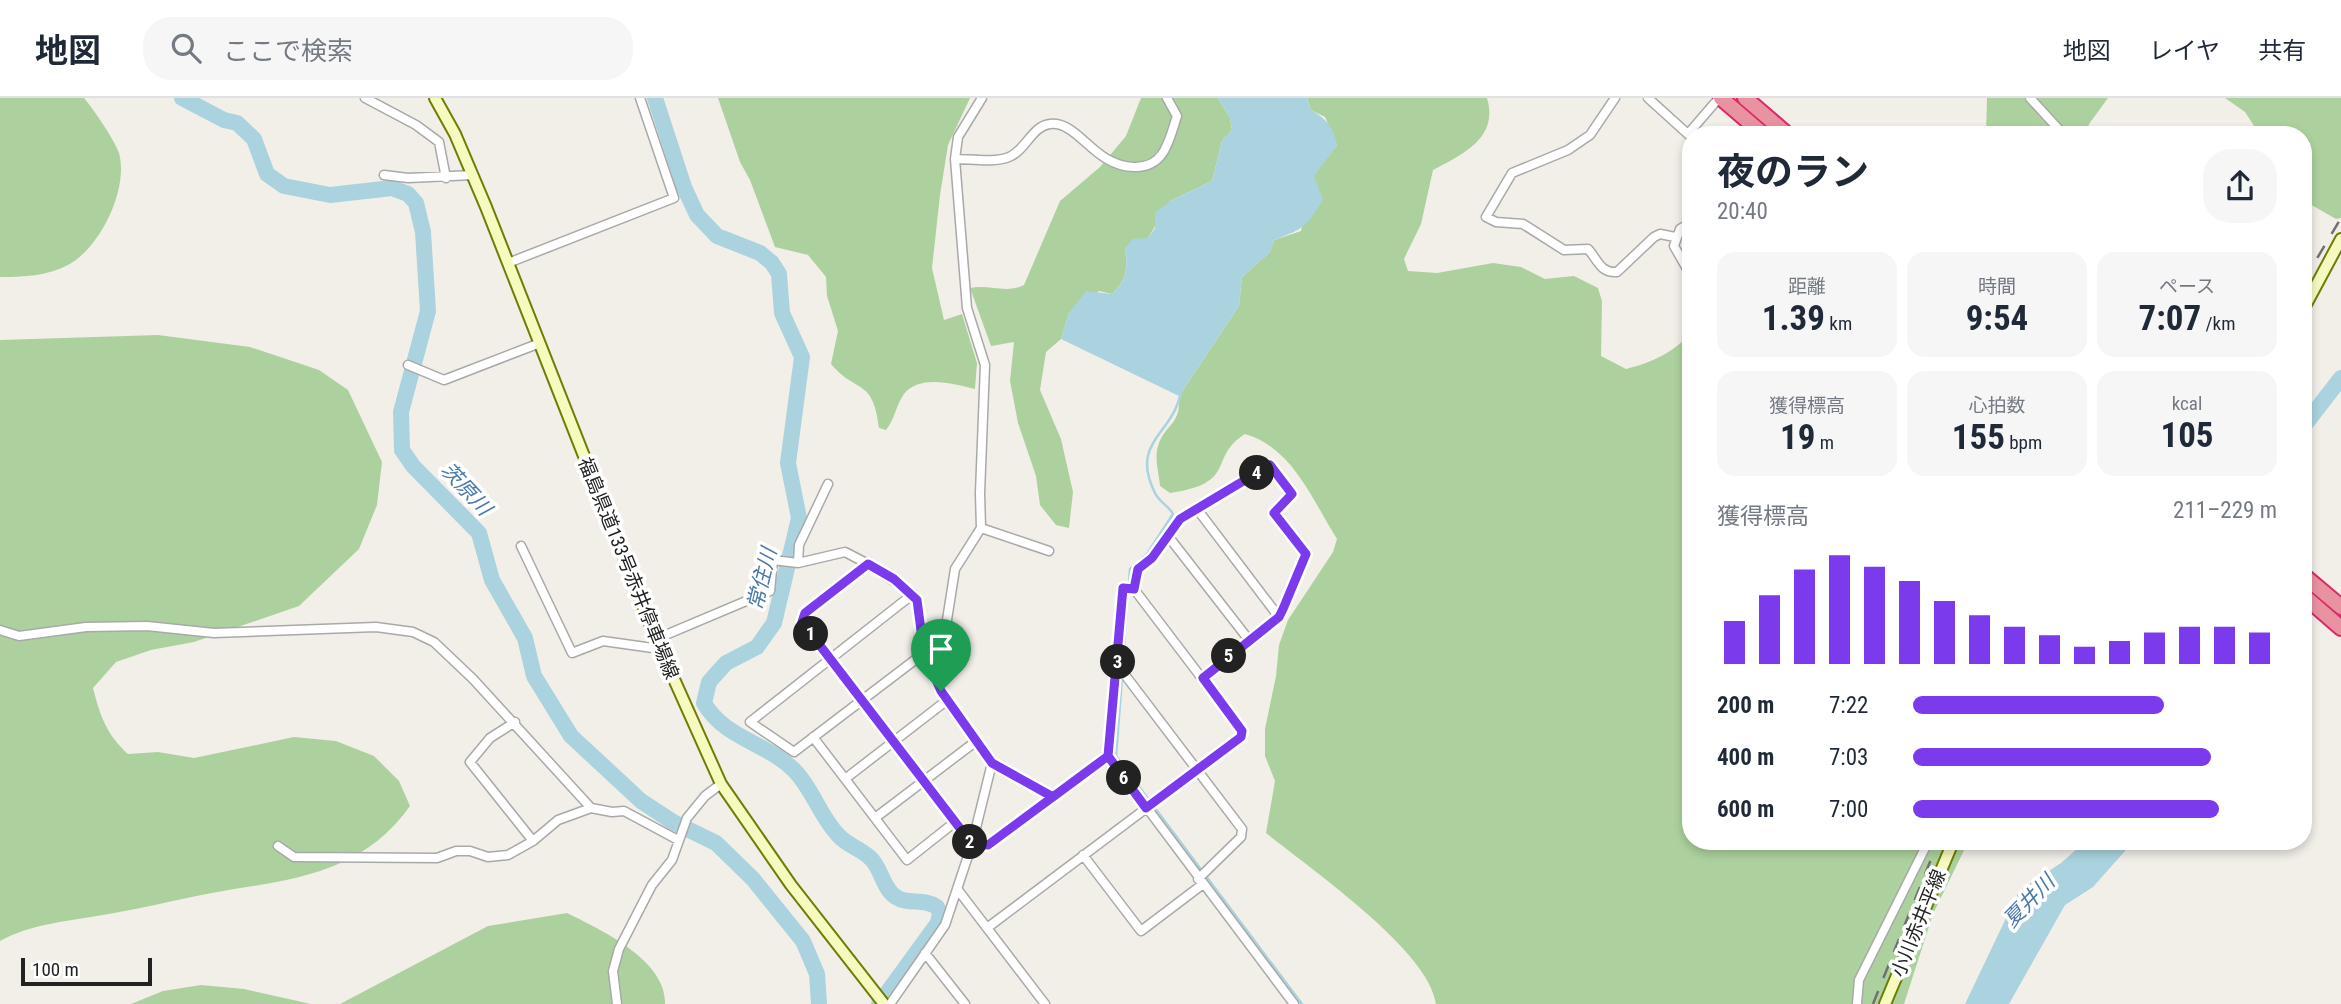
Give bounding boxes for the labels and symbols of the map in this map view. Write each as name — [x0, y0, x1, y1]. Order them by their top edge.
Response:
street label: 福島県道133号赤井停車場線 — [573, 454, 684, 682]
pin: 4 — [1240, 456, 1274, 490]
water label: 茨原川 — [436, 458, 498, 522]
water label: 常住川 — [743, 544, 782, 612]
pin: 1 — [794, 616, 828, 652]
pin — [911, 619, 971, 691]
pin: 5 — [1212, 638, 1246, 674]
pin: 3 — [1100, 644, 1136, 680]
pin: 6 — [1106, 760, 1142, 796]
pin: 2 — [953, 824, 988, 860]
street label: 小川赤井平線 — [1886, 866, 1950, 980]
water label: 夏井川 — [1998, 869, 2061, 932]
scale bar — [21, 955, 152, 987]

